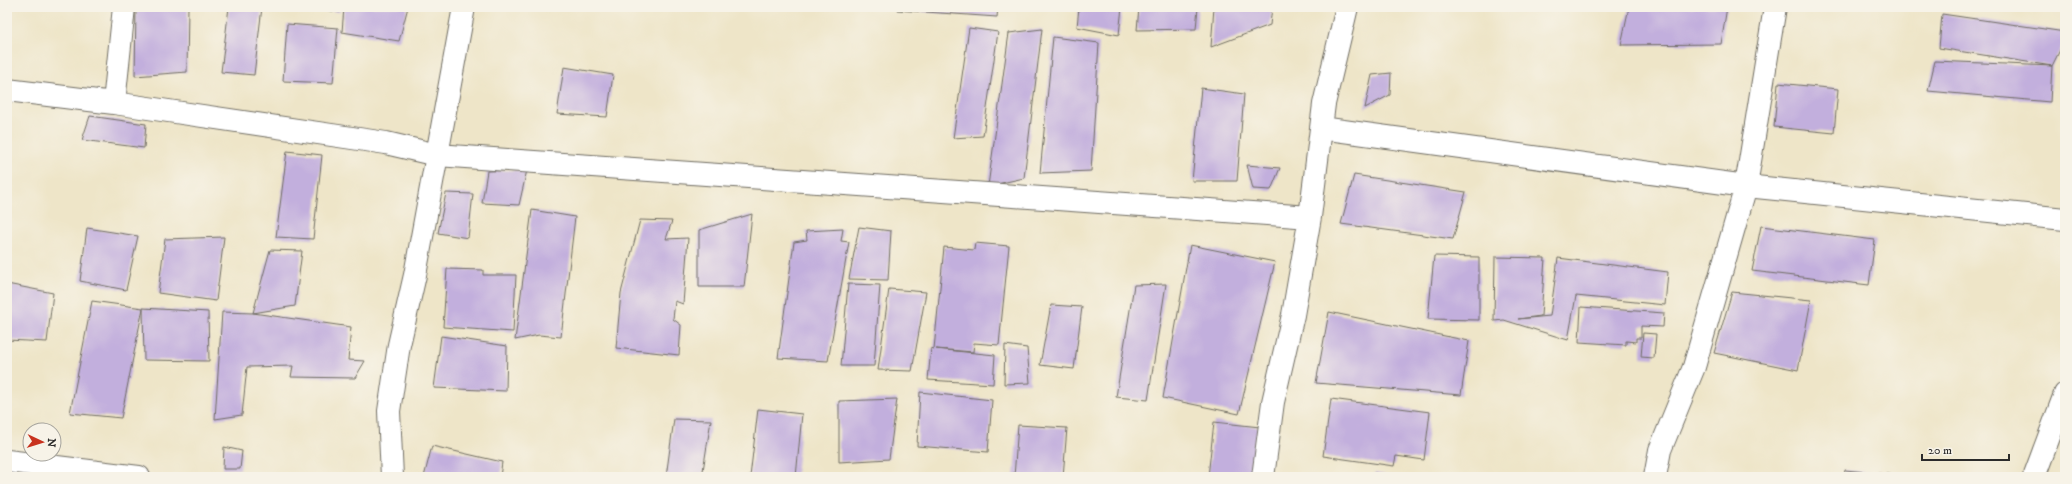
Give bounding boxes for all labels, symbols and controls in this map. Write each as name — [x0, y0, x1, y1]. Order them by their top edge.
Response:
north arrow — [22, 422, 62, 462]
scale bar — [1922, 436, 2009, 462]
text: N — [44, 438, 58, 448]
text: 20 m — [1928, 443, 1952, 458]

